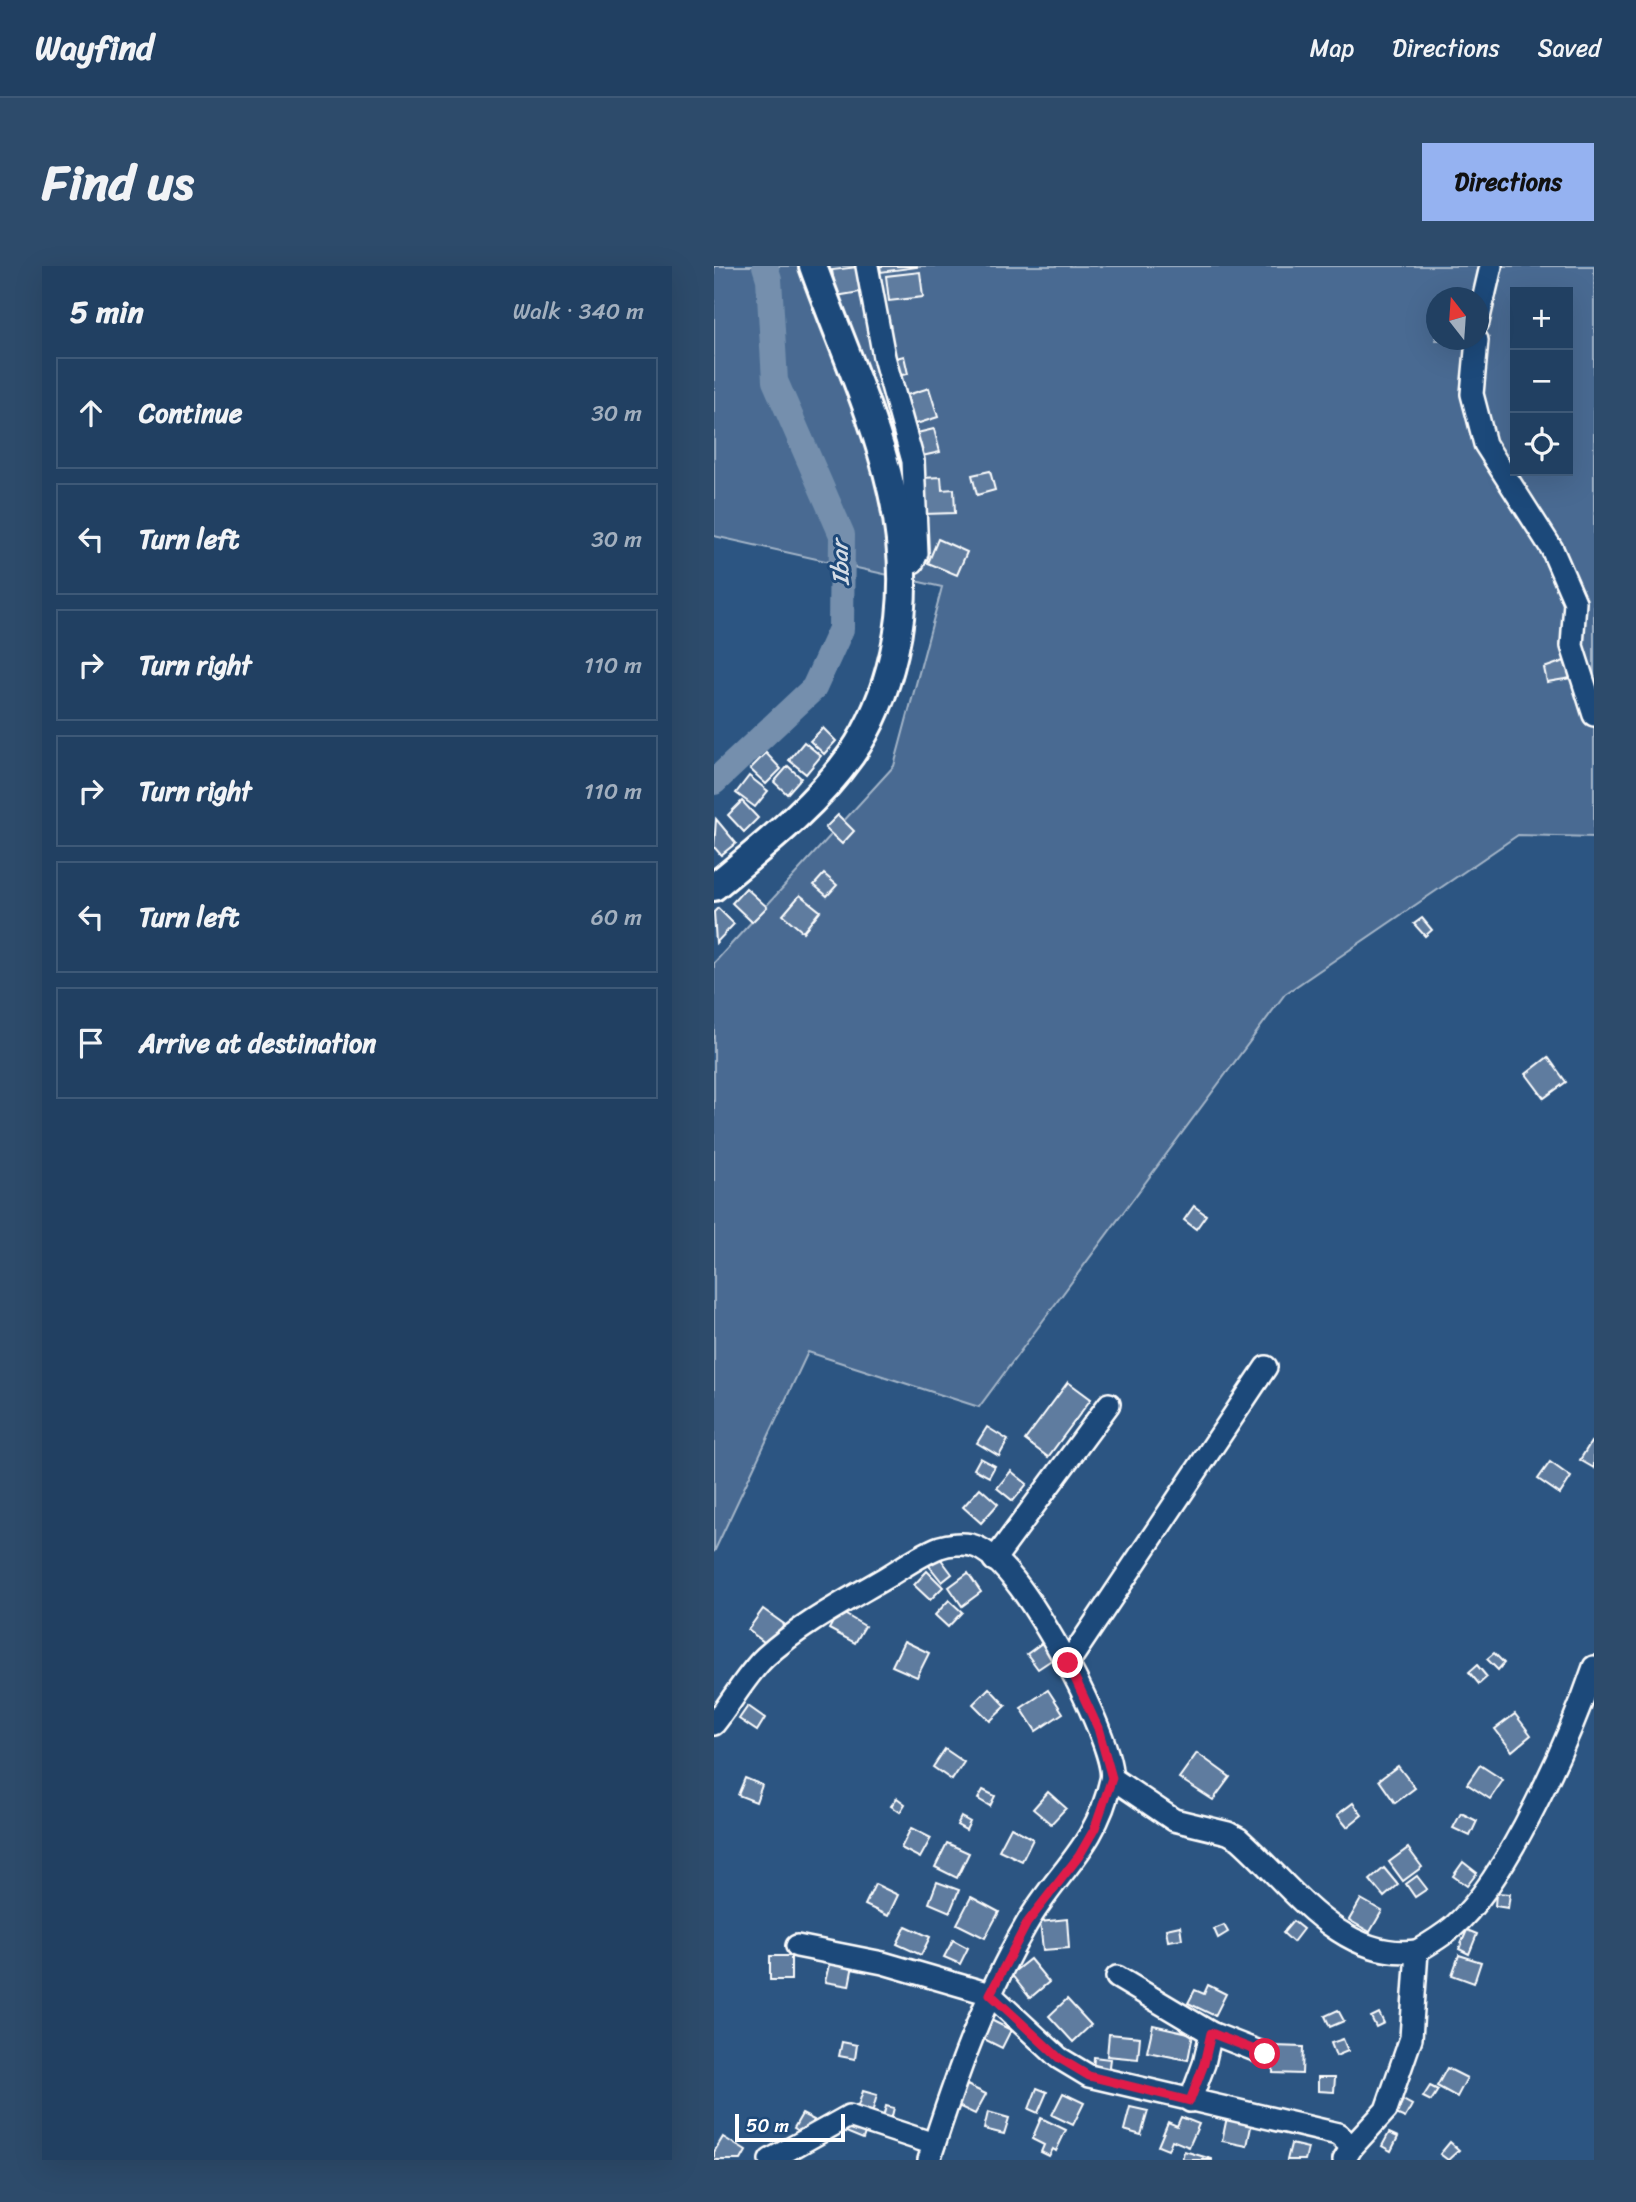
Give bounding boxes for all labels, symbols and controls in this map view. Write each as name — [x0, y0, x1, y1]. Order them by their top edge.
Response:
text: Wayfind — [35, 19, 154, 77]
text: Map — [1310, 27, 1354, 69]
text: Directions — [1392, 27, 1500, 69]
text: Saved — [1538, 27, 1601, 69]
text: Find us — [42, 139, 194, 226]
button: Directions — [1422, 143, 1594, 221]
text: 5 min — [70, 285, 144, 339]
north arrow — [1426, 287, 1489, 350]
map controls — [1510, 287, 1573, 476]
button: + — [1510, 287, 1573, 350]
text: Walk · 340 m — [513, 291, 644, 332]
button: − — [1510, 350, 1573, 413]
text: Continue — [139, 390, 242, 436]
text: 30 m — [591, 393, 642, 434]
icon: ahead — [72, 394, 110, 432]
button: locate — [1510, 413, 1573, 476]
text: Turn left — [139, 516, 239, 562]
text: 30 m — [591, 519, 642, 560]
icon: left — [72, 520, 110, 558]
water label: Ibar — [818, 536, 862, 587]
text: Turn right — [139, 642, 252, 688]
text: 110 m — [584, 645, 642, 686]
icon: right — [72, 646, 110, 684]
text: Turn right — [139, 768, 252, 814]
text: 110 m — [584, 771, 642, 812]
icon: right — [72, 772, 110, 810]
text: Turn left — [139, 894, 239, 940]
text: 60 m — [591, 897, 642, 938]
icon: left — [72, 898, 110, 936]
text: Arrive at destination — [139, 1020, 376, 1066]
icon: arrive — [72, 1024, 110, 1062]
route end — [1052, 1647, 1083, 1678]
route start — [1249, 2038, 1280, 2069]
text: 50 m — [746, 2109, 789, 2142]
scale bar — [735, 2111, 845, 2143]

